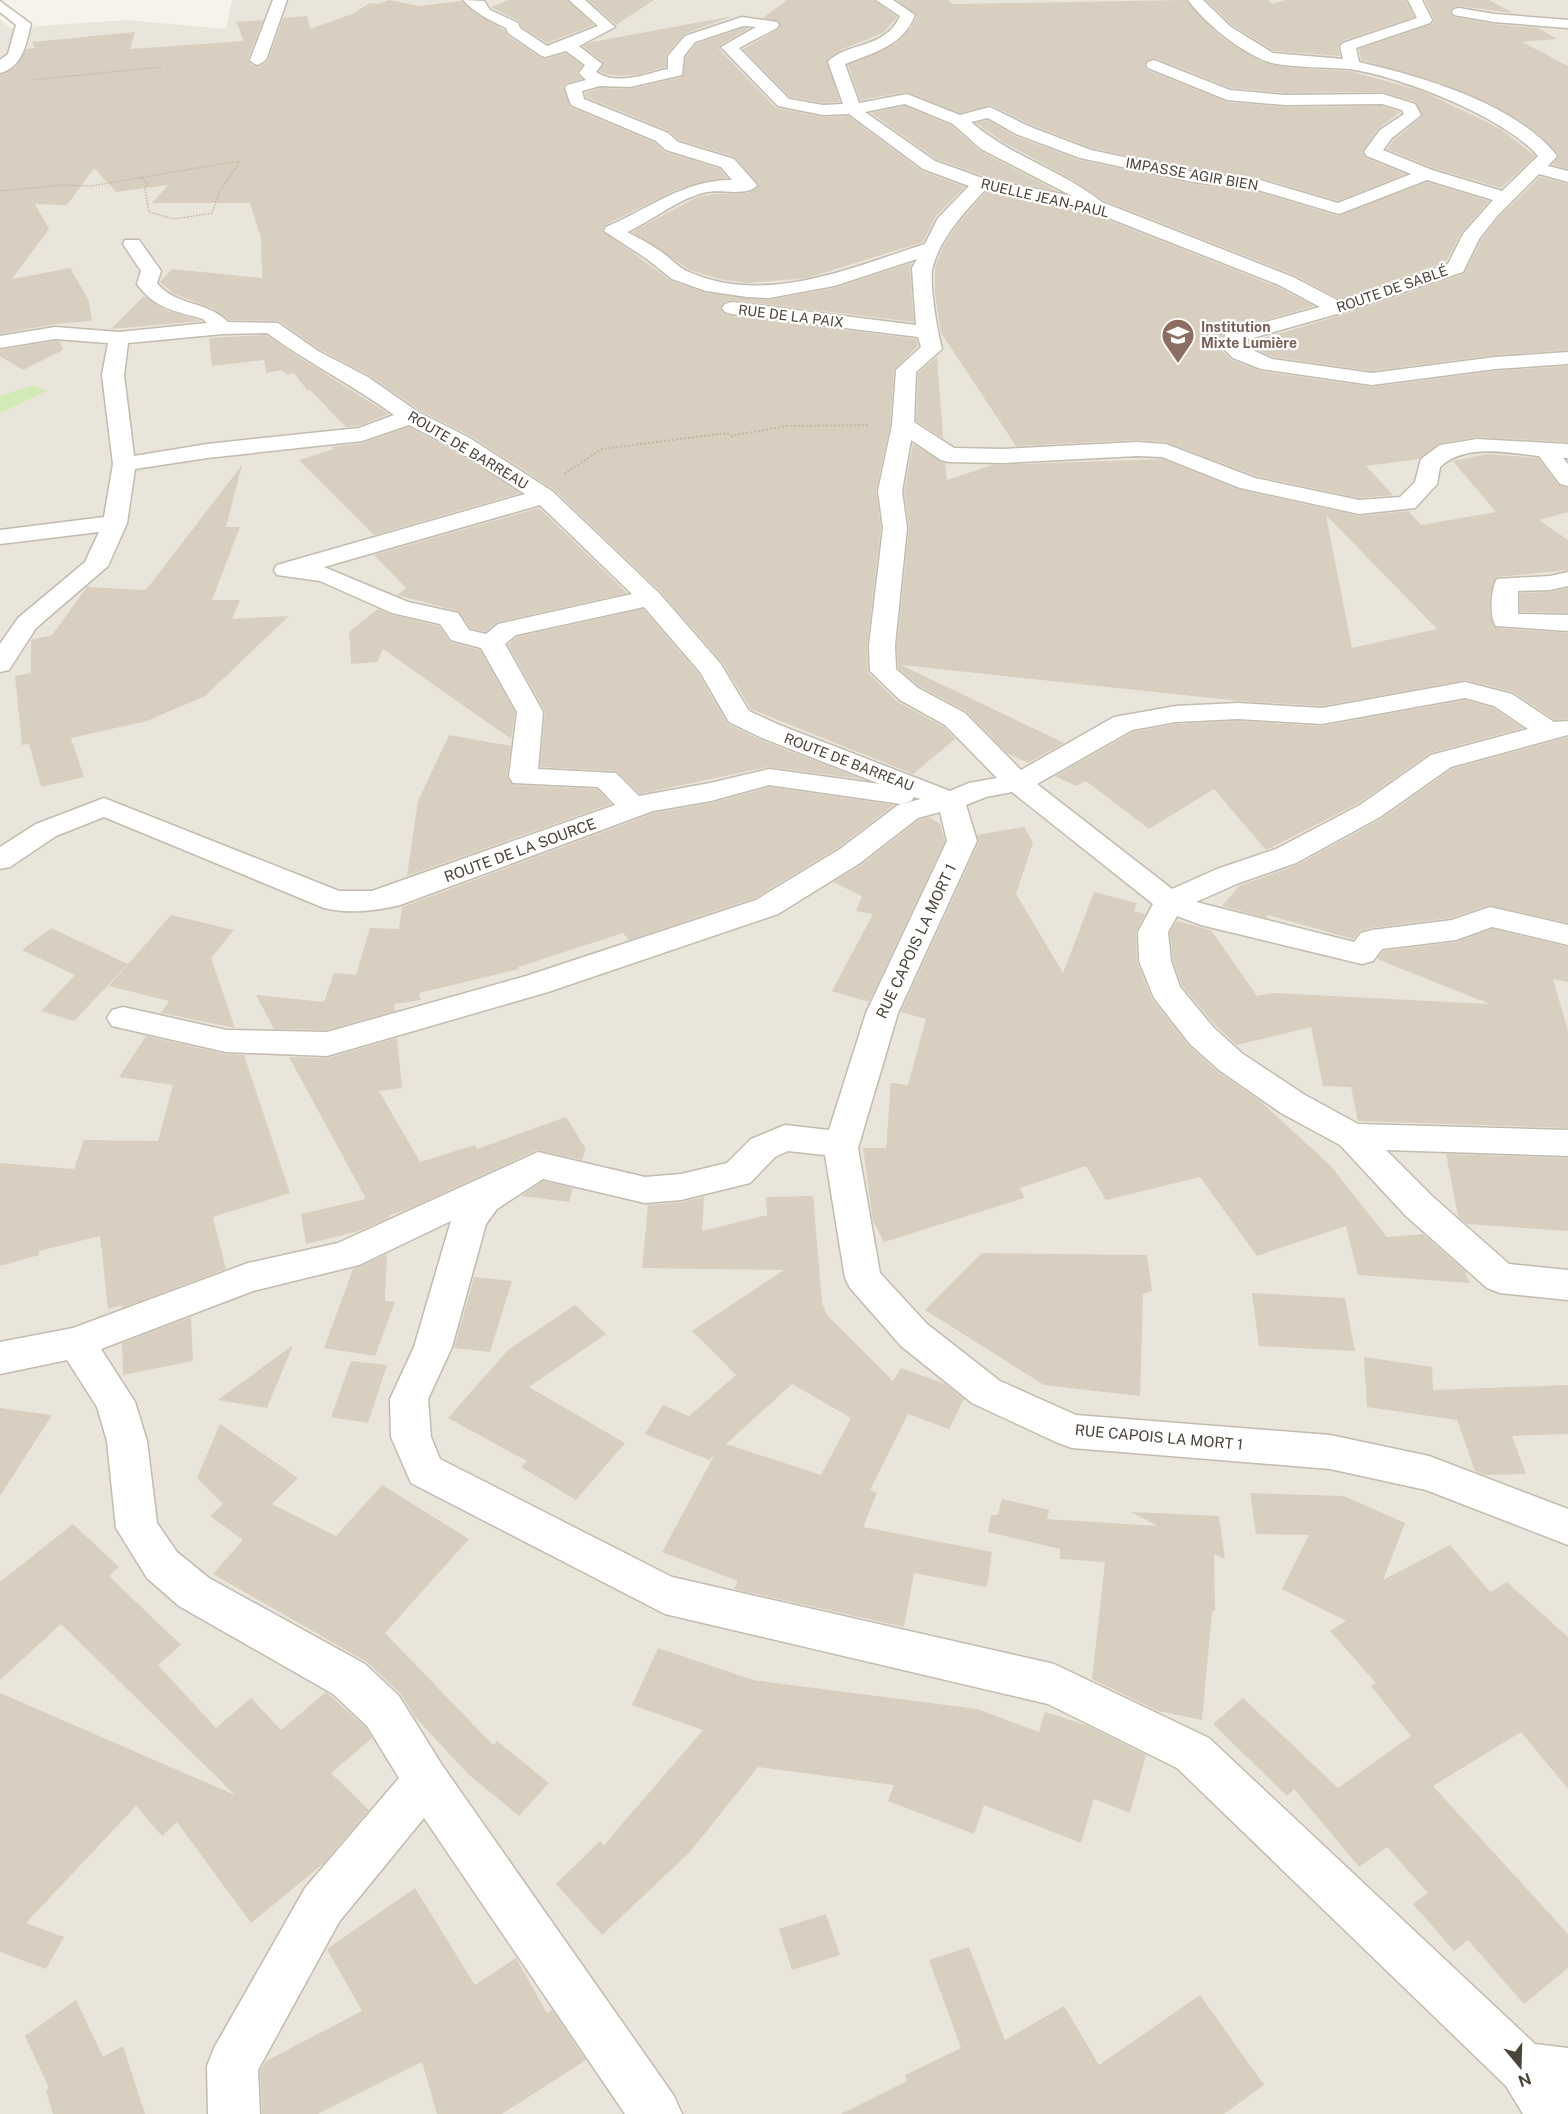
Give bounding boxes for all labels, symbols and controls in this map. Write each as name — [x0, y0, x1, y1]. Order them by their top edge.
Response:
street label: IMPASSE AGIR BIEN — [1124, 154, 1260, 194]
street label: RUELLE JEAN-PAUL — [979, 175, 1111, 221]
street label: ROUTE DE SABLÉ — [1334, 261, 1450, 316]
street label: RUE DE LA PAIX — [737, 302, 845, 330]
school or university icon: Institution Mixte Lumière — [1160, 317, 1196, 364]
place label: Institution Mixte Lumière — [1201, 319, 1297, 351]
street label: ROUTE DE BARREAU — [405, 408, 531, 492]
street label: ROUTE DE BARREAU — [782, 730, 916, 794]
street label: ROUTE DE LA SOURCE — [442, 815, 598, 885]
street label: RUE CAPOIS LA MORT 1 — [873, 861, 959, 1021]
street label: RUE CAPOIS LA MORT 1 — [1074, 1421, 1244, 1453]
north arrow — [1490, 2036, 1550, 2096]
text: N — [1516, 2069, 1534, 2091]

